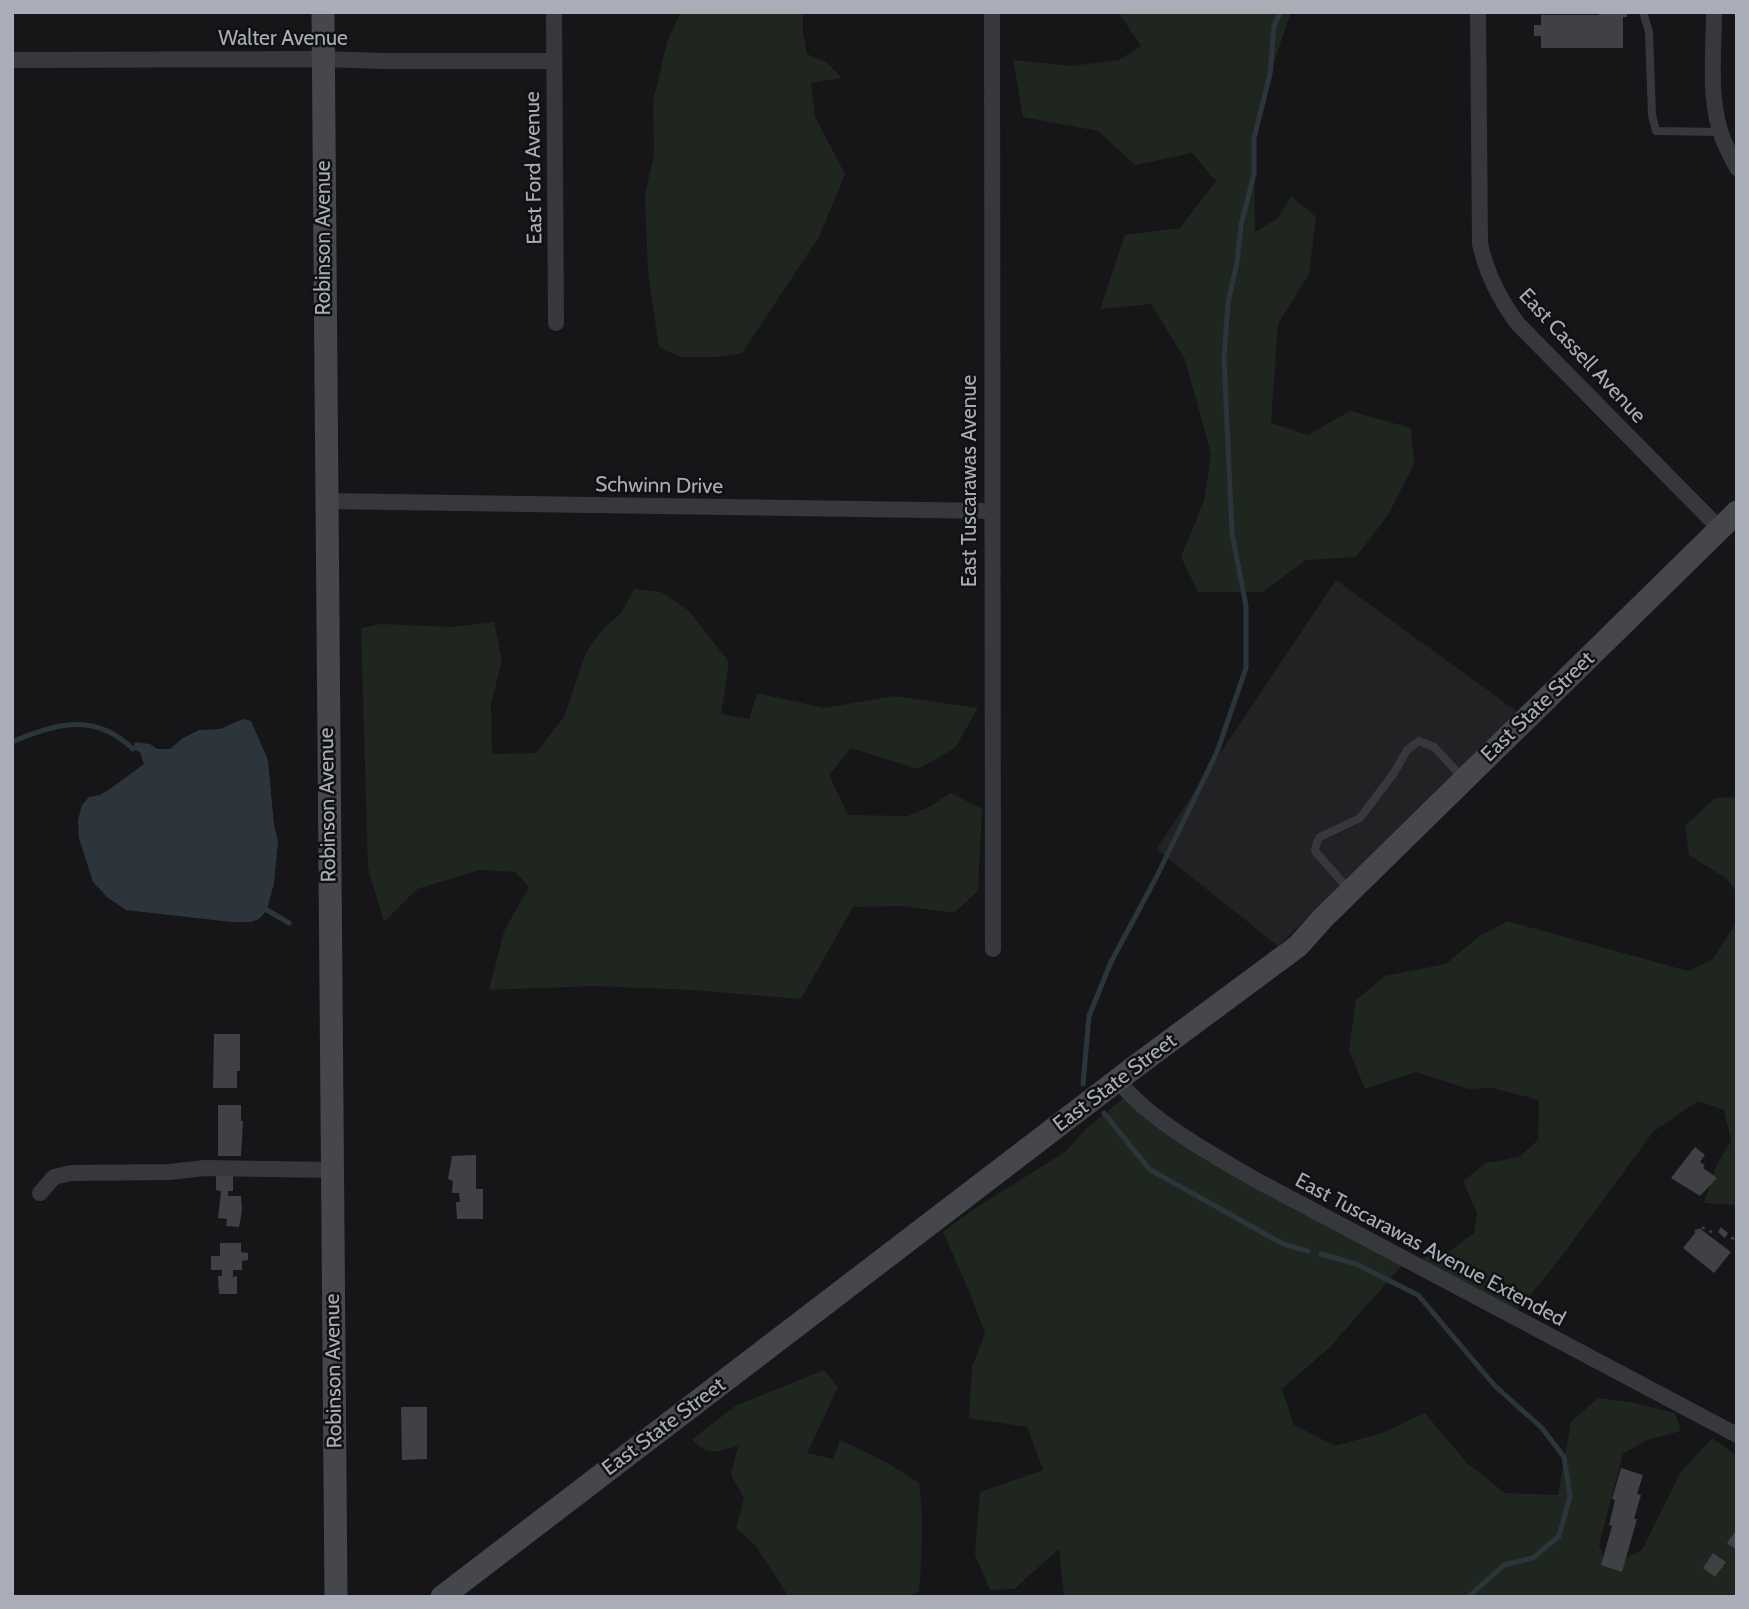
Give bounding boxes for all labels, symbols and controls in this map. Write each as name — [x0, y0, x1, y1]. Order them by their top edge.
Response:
street label: Walter Avenue — [218, 26, 348, 52]
street label: East Ford Avenue — [520, 91, 548, 245]
street label: Robinson Avenue — [311, 161, 337, 315]
street label: East Cassell Avenue — [1513, 284, 1651, 428]
street label: East Tuscarawas Avenue — [957, 375, 983, 587]
street label: Schwinn Drive — [595, 472, 723, 500]
street label: East State Street — [1476, 647, 1600, 767]
street label: Robinson Avenue — [314, 727, 342, 883]
street label: East State Street — [1048, 1029, 1182, 1137]
street label: East Tuscarawas Avenue Extended — [1291, 1168, 1569, 1332]
street label: Robinson Avenue — [320, 1293, 348, 1449]
street label: East State Street — [597, 1373, 731, 1481]

